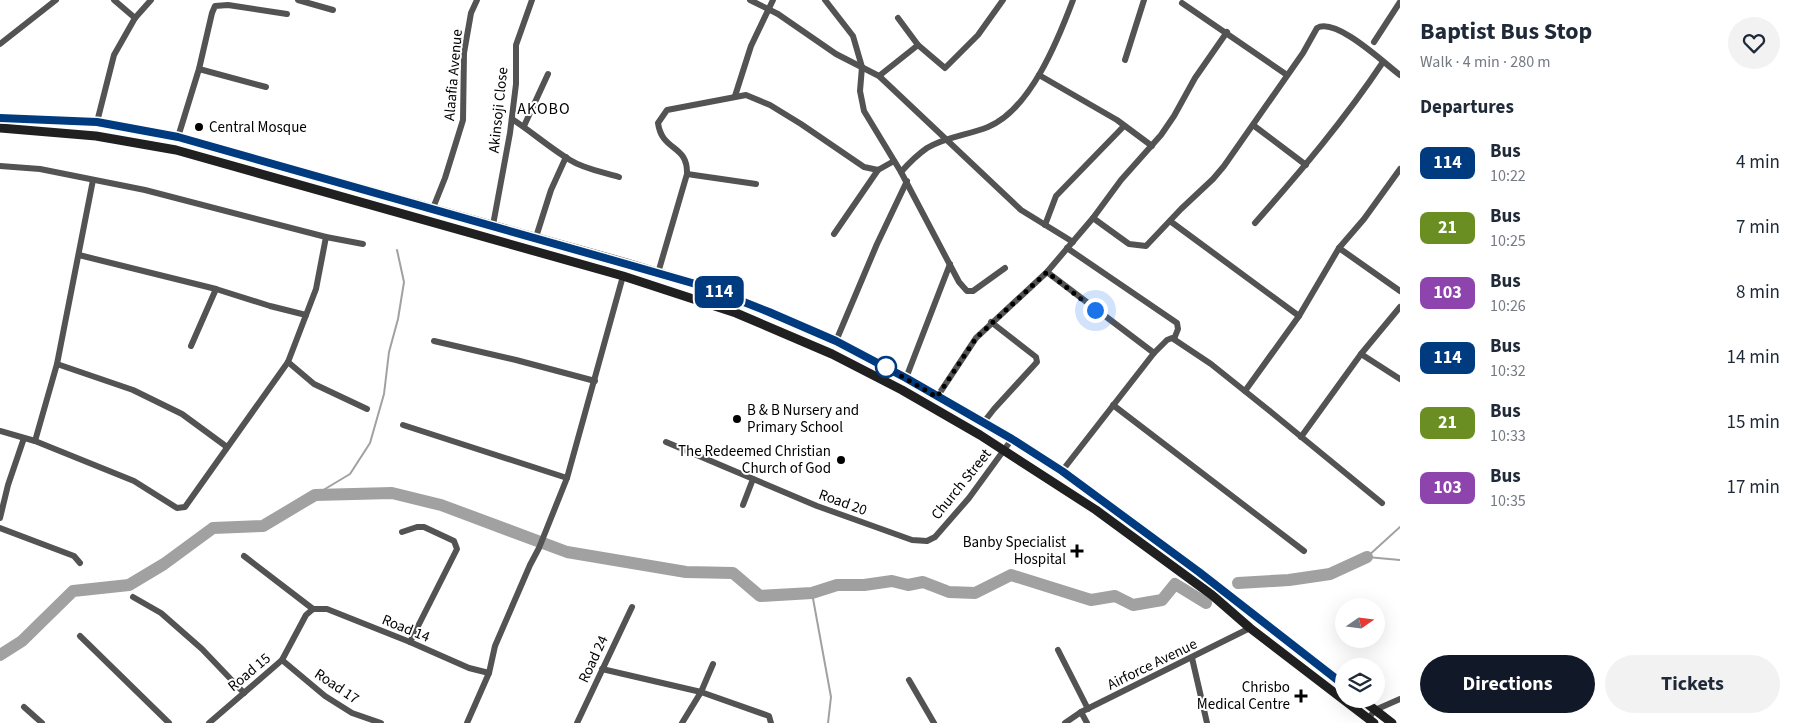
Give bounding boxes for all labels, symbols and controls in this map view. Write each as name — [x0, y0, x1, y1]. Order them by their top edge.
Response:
text: Baptist Bus Stop — [1420, 14, 1592, 49]
button: heart — [1728, 17, 1780, 69]
street label: Alaafia Avenue — [439, 28, 468, 122]
text: Walk · 4 min · 280 m — [1420, 51, 1551, 73]
street label: Akinsoji Close — [484, 66, 513, 154]
text: Departures — [1420, 94, 1514, 121]
district label: AKOBO — [517, 98, 571, 120]
place label: Central Mosque — [209, 117, 307, 138]
marker: Central Mosque — [193, 121, 205, 133]
text: Bus — [1490, 138, 1521, 165]
text: 4 min — [1736, 149, 1780, 176]
text: 114 — [1433, 150, 1462, 175]
text: 10:22 — [1490, 165, 1526, 187]
text: Bus — [1490, 203, 1521, 230]
text: 7 min — [1736, 214, 1780, 241]
text: 21 — [1438, 215, 1457, 240]
text: 10:25 — [1490, 230, 1526, 252]
text: Bus — [1490, 268, 1521, 295]
line badge: 114 — [690, 276, 748, 308]
text: 114 — [705, 279, 733, 304]
text: 8 min — [1736, 279, 1780, 306]
text: 103 — [1433, 280, 1462, 305]
text: 10:26 — [1490, 295, 1526, 317]
your location — [1083, 298, 1108, 323]
text: Bus — [1490, 333, 1521, 360]
text: 14 min — [1726, 344, 1780, 371]
text: 114 — [1433, 345, 1462, 370]
unlabelled marker — [875, 356, 897, 378]
text: 10:32 — [1490, 360, 1526, 382]
text: Bus — [1490, 398, 1521, 425]
place label: B & B Nursery and Primary School — [747, 400, 859, 438]
text: 15 min — [1726, 409, 1780, 436]
text: 21 — [1438, 410, 1457, 435]
marker: B & B Nursery and Primary School — [731, 413, 743, 425]
text: 10:33 — [1490, 425, 1526, 447]
place label: The Redeemed Christian Church of God — [678, 441, 831, 479]
street label: Church Street — [926, 444, 996, 524]
marker: The Redeemed Christian Church of God — [835, 454, 847, 466]
text: Bus — [1490, 463, 1521, 490]
text: 17 min — [1726, 474, 1780, 501]
text: 103 — [1433, 475, 1462, 500]
street label: Road 20 — [816, 484, 870, 521]
text: 10:35 — [1490, 490, 1526, 512]
place label: Banby Specialist Hospital — [963, 532, 1066, 570]
marker: Banby Specialist Hospital — [1070, 544, 1084, 558]
north arrow — [1335, 598, 1385, 648]
map controls — [1335, 598, 1385, 708]
street label: Road 14 — [379, 609, 433, 648]
street label: Road 24 — [573, 632, 614, 686]
street label: Airforce Avenue — [1104, 634, 1201, 695]
street label: Road 15 — [223, 648, 275, 697]
button: Directions — [1420, 655, 1595, 713]
button: Tickets — [1605, 655, 1780, 713]
button: layers — [1335, 658, 1385, 708]
street label: Road 17 — [310, 664, 363, 709]
place label: Chrisbo Medical Centre — [1197, 677, 1290, 715]
marker: Chrisbo Medical Centre — [1294, 689, 1308, 703]

